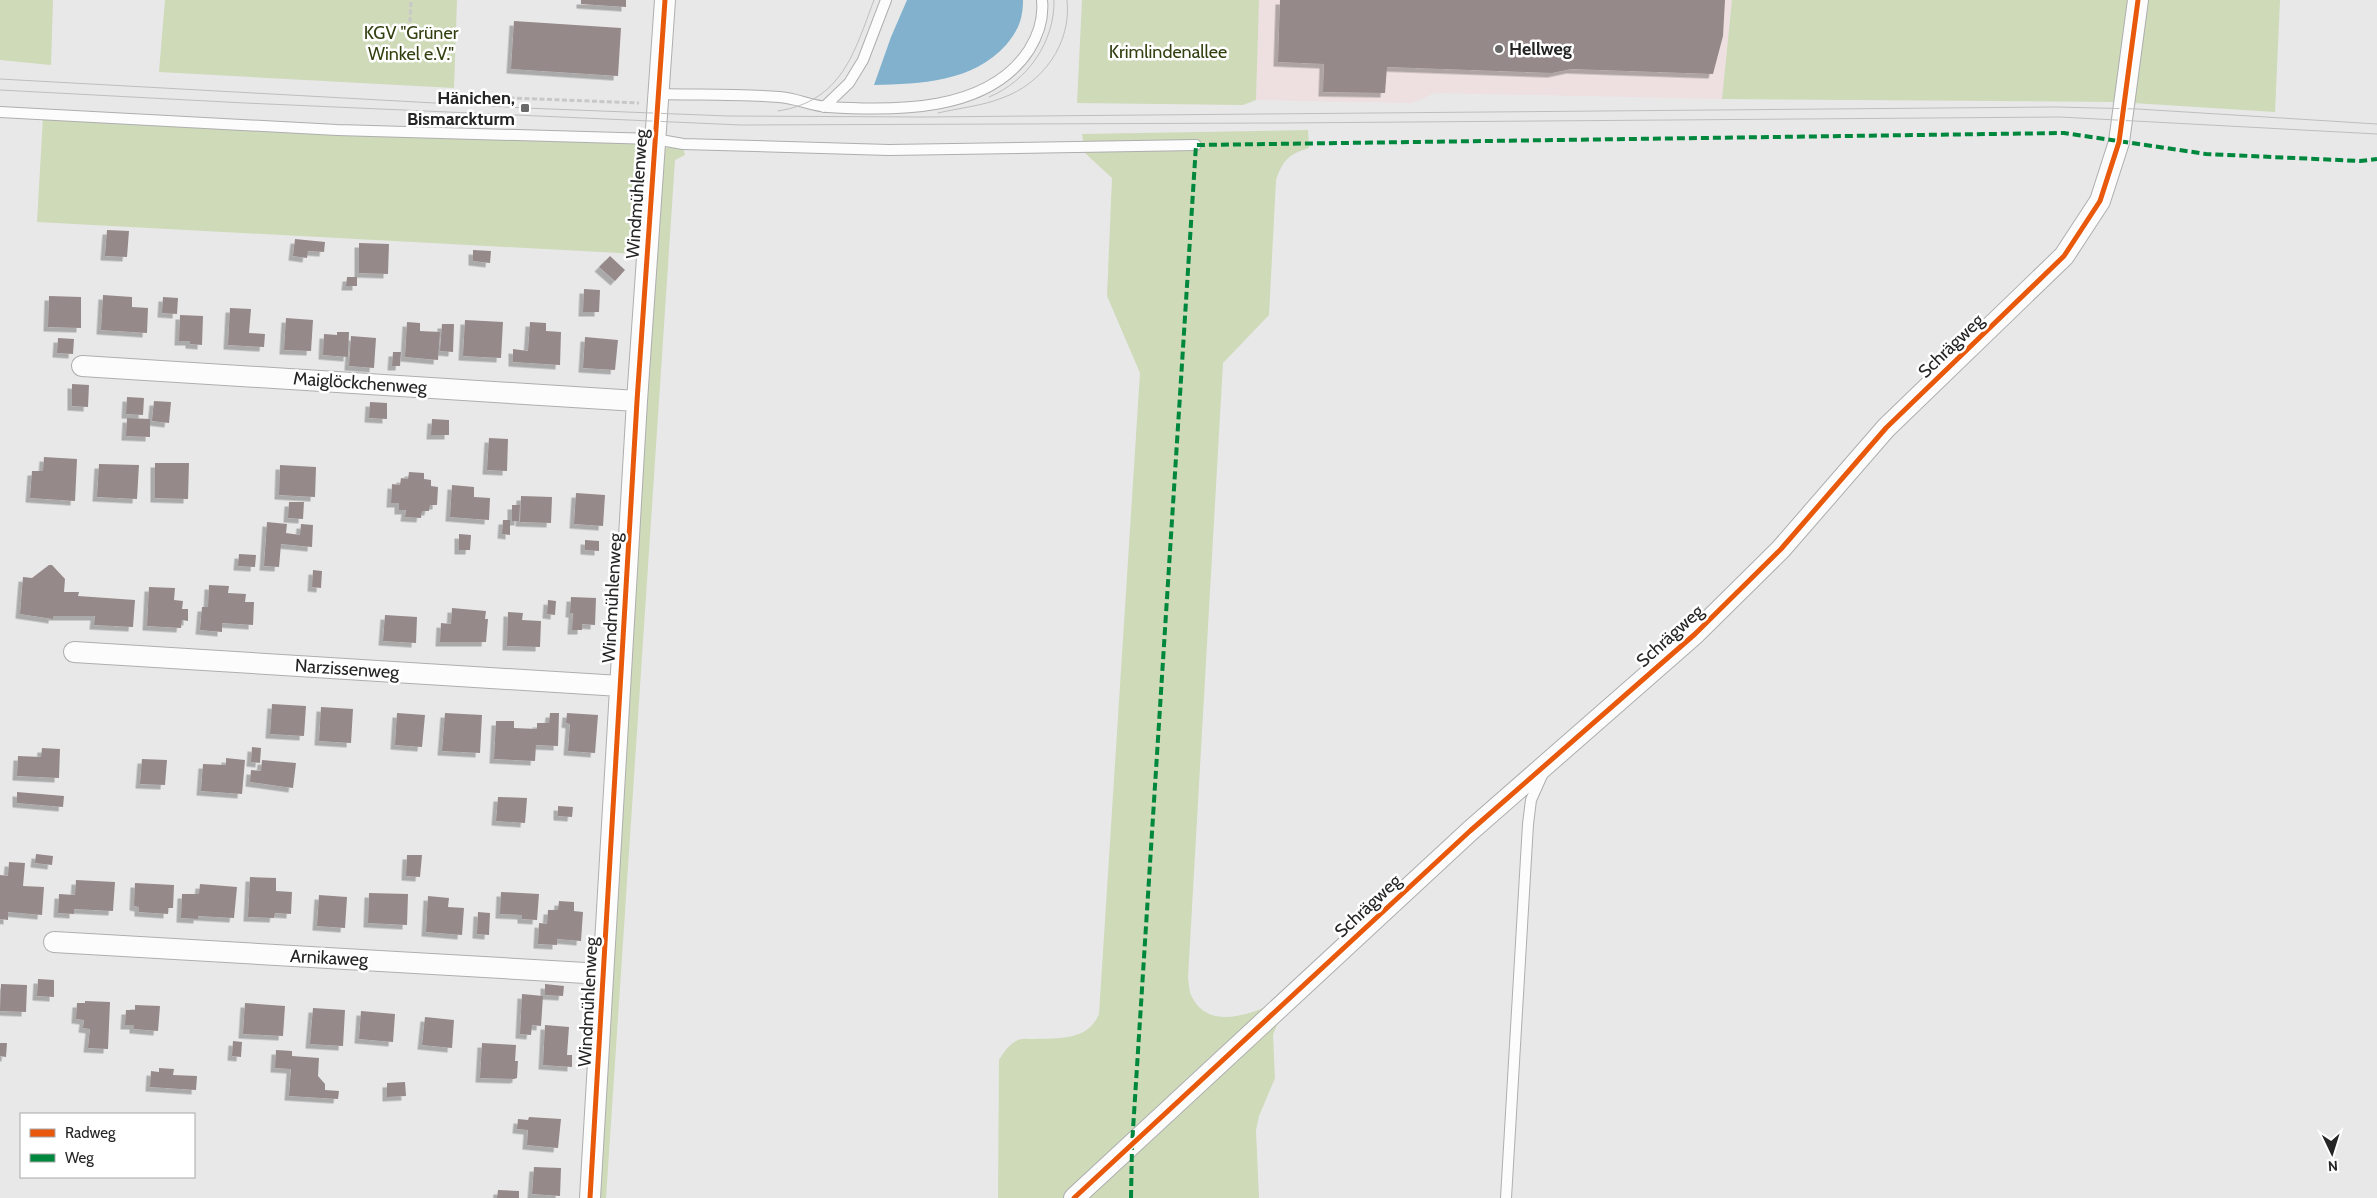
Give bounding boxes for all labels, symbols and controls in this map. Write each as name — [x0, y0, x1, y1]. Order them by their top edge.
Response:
park label: KGV "Grüner Winkel e.V." — [364, 22, 459, 65]
place label: Hellweg — [1509, 38, 1572, 60]
park label: Krimlindenallee — [1109, 41, 1227, 63]
marker: Hellweg — [1493, 43, 1505, 55]
place label: Hänichen, Bismarckturm — [407, 87, 515, 130]
marker: Hänichen, Bismarckturm — [519, 102, 531, 114]
street label: Windmühlenweg — [621, 127, 653, 260]
street label: Schrägweg — [1914, 309, 1989, 383]
street label: Maiglöckchenweg — [292, 367, 429, 399]
street label: Windmühlenweg — [598, 531, 626, 664]
street label: Schrägweg — [1632, 599, 1709, 672]
street label: Narzissenweg — [294, 654, 401, 684]
street label: Schrägweg — [1330, 869, 1407, 942]
street label: Windmühlenweg — [574, 935, 602, 1068]
street label: Arnikaweg — [289, 945, 370, 971]
legend — [20, 1113, 195, 1178]
text: Radweg — [65, 1124, 116, 1142]
north arrow — [2307, 1128, 2357, 1178]
text: Weg — [65, 1149, 94, 1167]
text: N — [2327, 1157, 2338, 1175]

